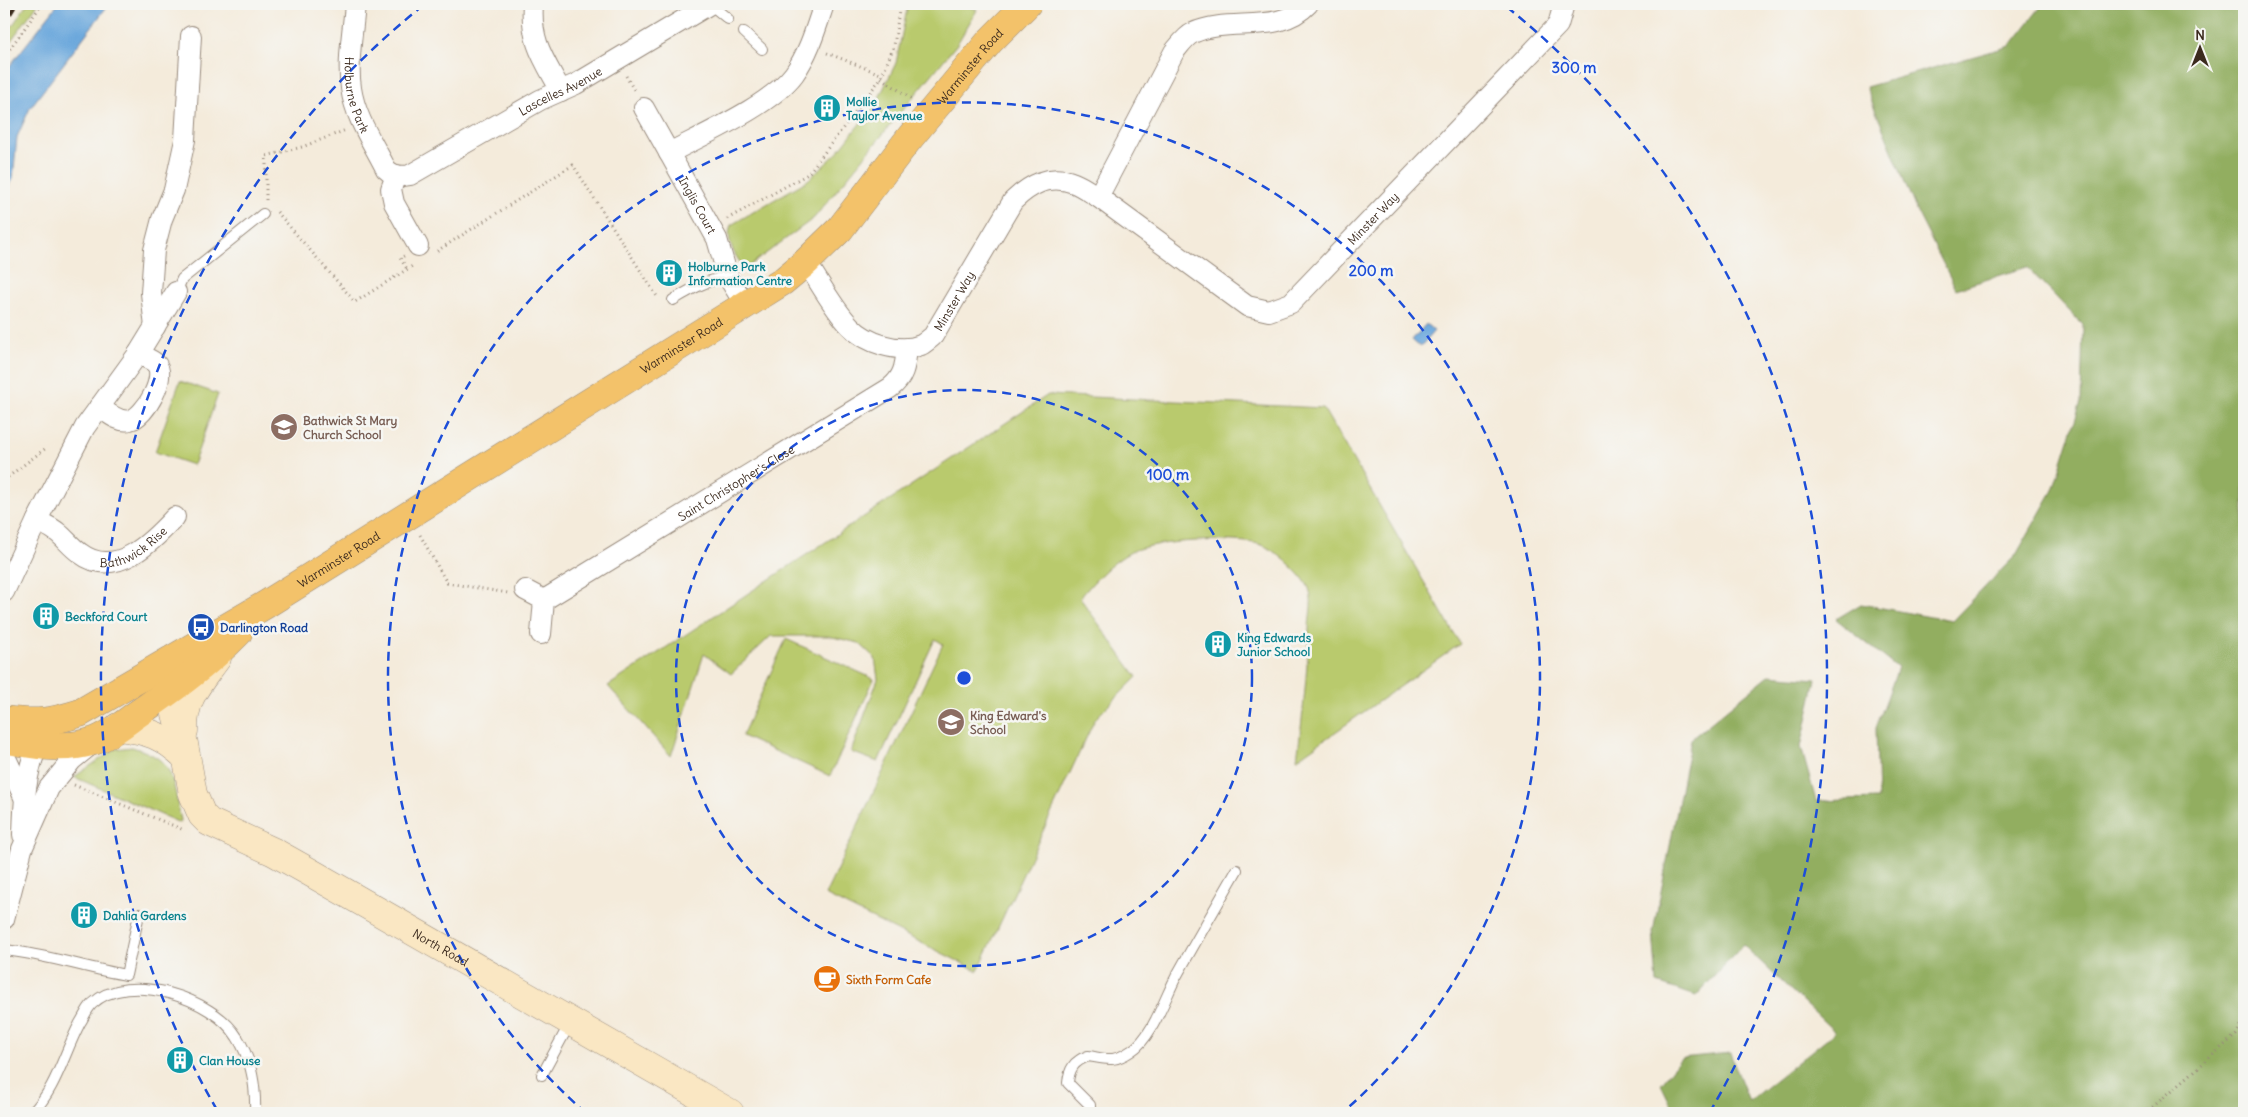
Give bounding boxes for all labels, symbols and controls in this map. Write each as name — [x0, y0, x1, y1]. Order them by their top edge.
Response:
north arrow — [2176, 22, 2226, 72]
street label: Warminster Road — [934, 25, 1006, 107]
text: N — [2195, 26, 2205, 44]
street label: Holburne Park — [342, 57, 373, 135]
text: 300 m — [1552, 58, 1597, 77]
street label: Lascelles Avenue — [516, 63, 604, 118]
building icon: Mollie Taylor Avenue — [812, 93, 842, 123]
place label: Mollie Taylor Avenue — [846, 94, 923, 124]
street label: Inglis Court — [676, 174, 720, 236]
street label: Minster Way — [1344, 189, 1401, 247]
building icon: Holburne Park Information Centre — [654, 258, 684, 288]
place label: Holburne Park Information Centre — [688, 259, 793, 288]
text: 200 m — [1349, 261, 1393, 280]
street label: Minster Way — [930, 268, 977, 333]
street label: Warminster Road — [637, 314, 725, 376]
school or university icon: Bathwick St Mary Church School — [269, 412, 299, 442]
place label: Bathwick St Mary Church School — [303, 413, 398, 442]
street label: Saint Christopher's Close — [675, 441, 797, 524]
text: 100 m — [1147, 465, 1189, 484]
street label: Bathwick Rise — [99, 523, 170, 570]
street label: Warminster Road — [295, 528, 382, 590]
building icon: Beckford Court — [31, 601, 61, 631]
place label: Beckford Court — [65, 609, 148, 624]
bus stop icon: Darlington Road — [186, 612, 216, 642]
place label: Darlington Road — [220, 620, 308, 636]
building icon: King Edwards Junior School — [1203, 629, 1233, 659]
place label: King Edwards Junior School — [1237, 630, 1312, 659]
centre of rings — [955, 669, 973, 687]
school or university icon: King Edward's School — [936, 707, 966, 737]
place label: King Edward's School — [970, 708, 1047, 737]
building icon: Dahlia Gardens — [69, 900, 99, 930]
place label: Dahlia Gardens — [103, 908, 187, 923]
street label: North Road — [410, 925, 471, 969]
cafe icon: Sixth Form Cafe — [812, 964, 842, 994]
place label: Sixth Form Cafe — [846, 972, 932, 987]
building icon: Clan House — [165, 1045, 195, 1075]
place label: Clan House — [199, 1053, 261, 1068]

